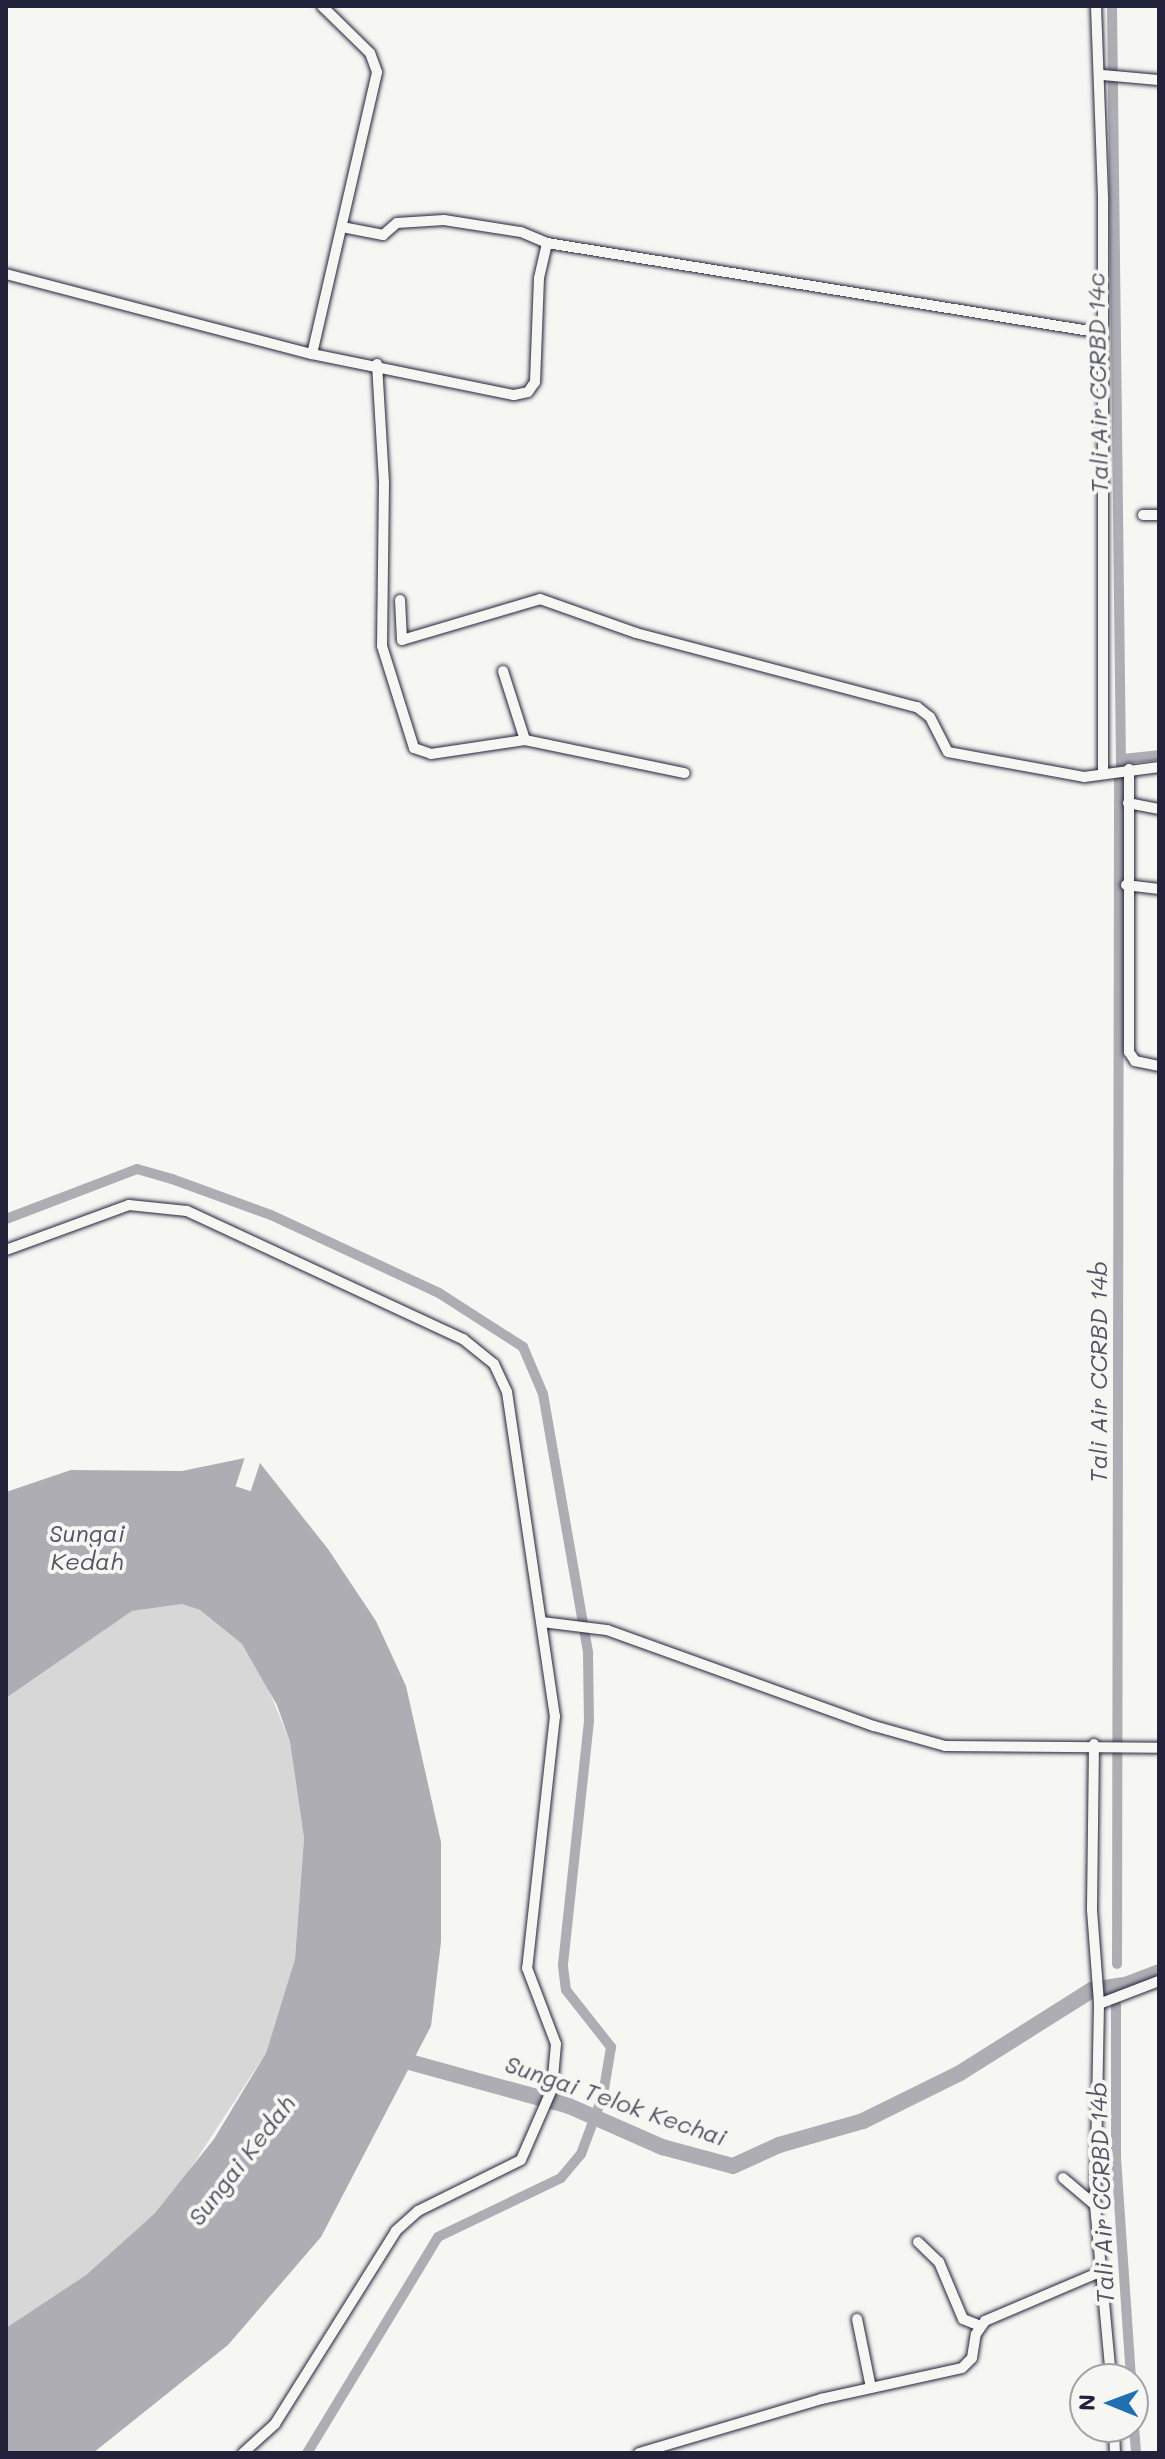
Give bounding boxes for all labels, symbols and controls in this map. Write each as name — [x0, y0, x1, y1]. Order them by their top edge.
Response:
water label: Tali Air CCRBD 14c — [1081, 272, 1113, 494]
water label: Tali Air CCRBD 14b — [1084, 1261, 1112, 1483]
water label: Sungai Kedah — [49, 1519, 125, 1575]
water label: Sungai Telok Kechai — [502, 2049, 730, 2151]
water label: Tali Air CCRBD 14b — [1083, 2082, 1119, 2304]
water label: Sungai Kedah — [181, 2089, 301, 2231]
north arrow — [1069, 2363, 1149, 2443]
text: N — [1072, 2394, 1101, 2411]

